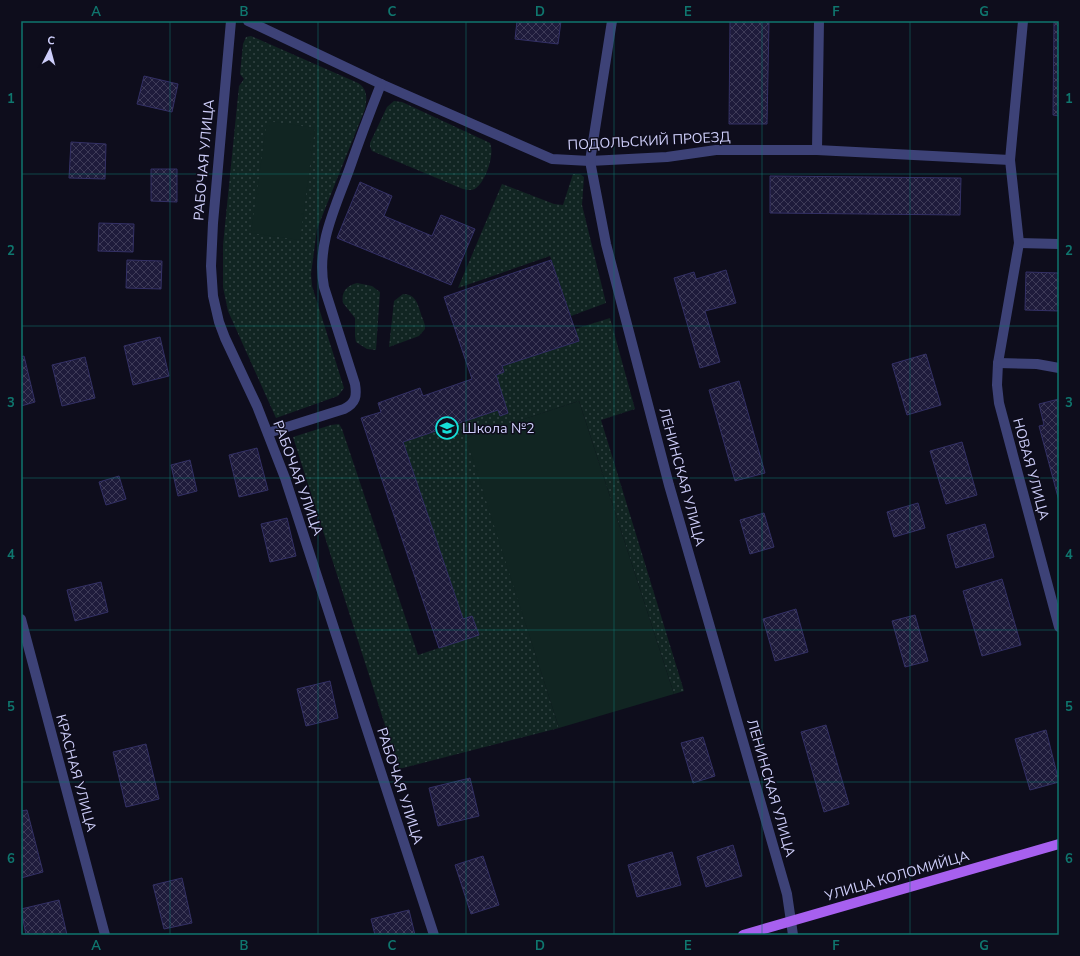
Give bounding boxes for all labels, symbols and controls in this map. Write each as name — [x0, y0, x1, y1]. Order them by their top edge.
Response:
text: A — [91, 3, 101, 21]
text: B — [240, 3, 249, 21]
text: C — [388, 3, 397, 21]
text: D — [535, 3, 545, 21]
text: E — [684, 3, 692, 21]
text: F — [832, 3, 840, 21]
text: G — [979, 3, 989, 21]
north arrow — [30, 30, 70, 70]
text: С — [46, 33, 56, 48]
text: 1 — [7, 90, 15, 108]
text: 1 — [1065, 90, 1073, 108]
street label: РАБОЧАЯ УЛИЦА — [189, 99, 219, 221]
street label: ПОДОЛЬСКИЙ ПРОЕЗД — [567, 127, 731, 155]
text: 2 — [7, 242, 15, 260]
text: 2 — [1065, 242, 1073, 260]
text: 3 — [7, 394, 15, 412]
text: 3 — [1065, 394, 1073, 412]
street label: ЛЕНИНСКАЯ УЛИЦА — [654, 406, 710, 548]
school or university icon: Школа №2 — [434, 415, 460, 441]
street label: НОВАЯ УЛИЦА — [1008, 416, 1054, 522]
street label: РАБОЧАЯ УЛИЦА — [268, 418, 328, 538]
place label: Школа №2 — [462, 419, 535, 438]
text: 4 — [7, 546, 15, 564]
text: 4 — [1065, 546, 1073, 564]
text: 5 — [7, 698, 15, 716]
text: 5 — [1065, 698, 1073, 716]
street label: КРАСНАЯ УЛИЦА — [51, 712, 101, 834]
street label: ЛЕНИНСКАЯ УЛИЦА — [742, 717, 800, 859]
street label: РАБОЧАЯ УЛИЦА — [372, 725, 428, 847]
street label: УЛИЦА КОЛОМИЙЦА — [822, 846, 971, 906]
text: 6 — [7, 850, 15, 868]
text: 6 — [1065, 850, 1073, 868]
text: A — [91, 937, 101, 955]
text: B — [240, 937, 249, 955]
text: C — [388, 937, 397, 955]
text: D — [535, 937, 545, 955]
text: E — [684, 937, 692, 955]
text: F — [832, 937, 840, 955]
text: G — [979, 937, 989, 955]

